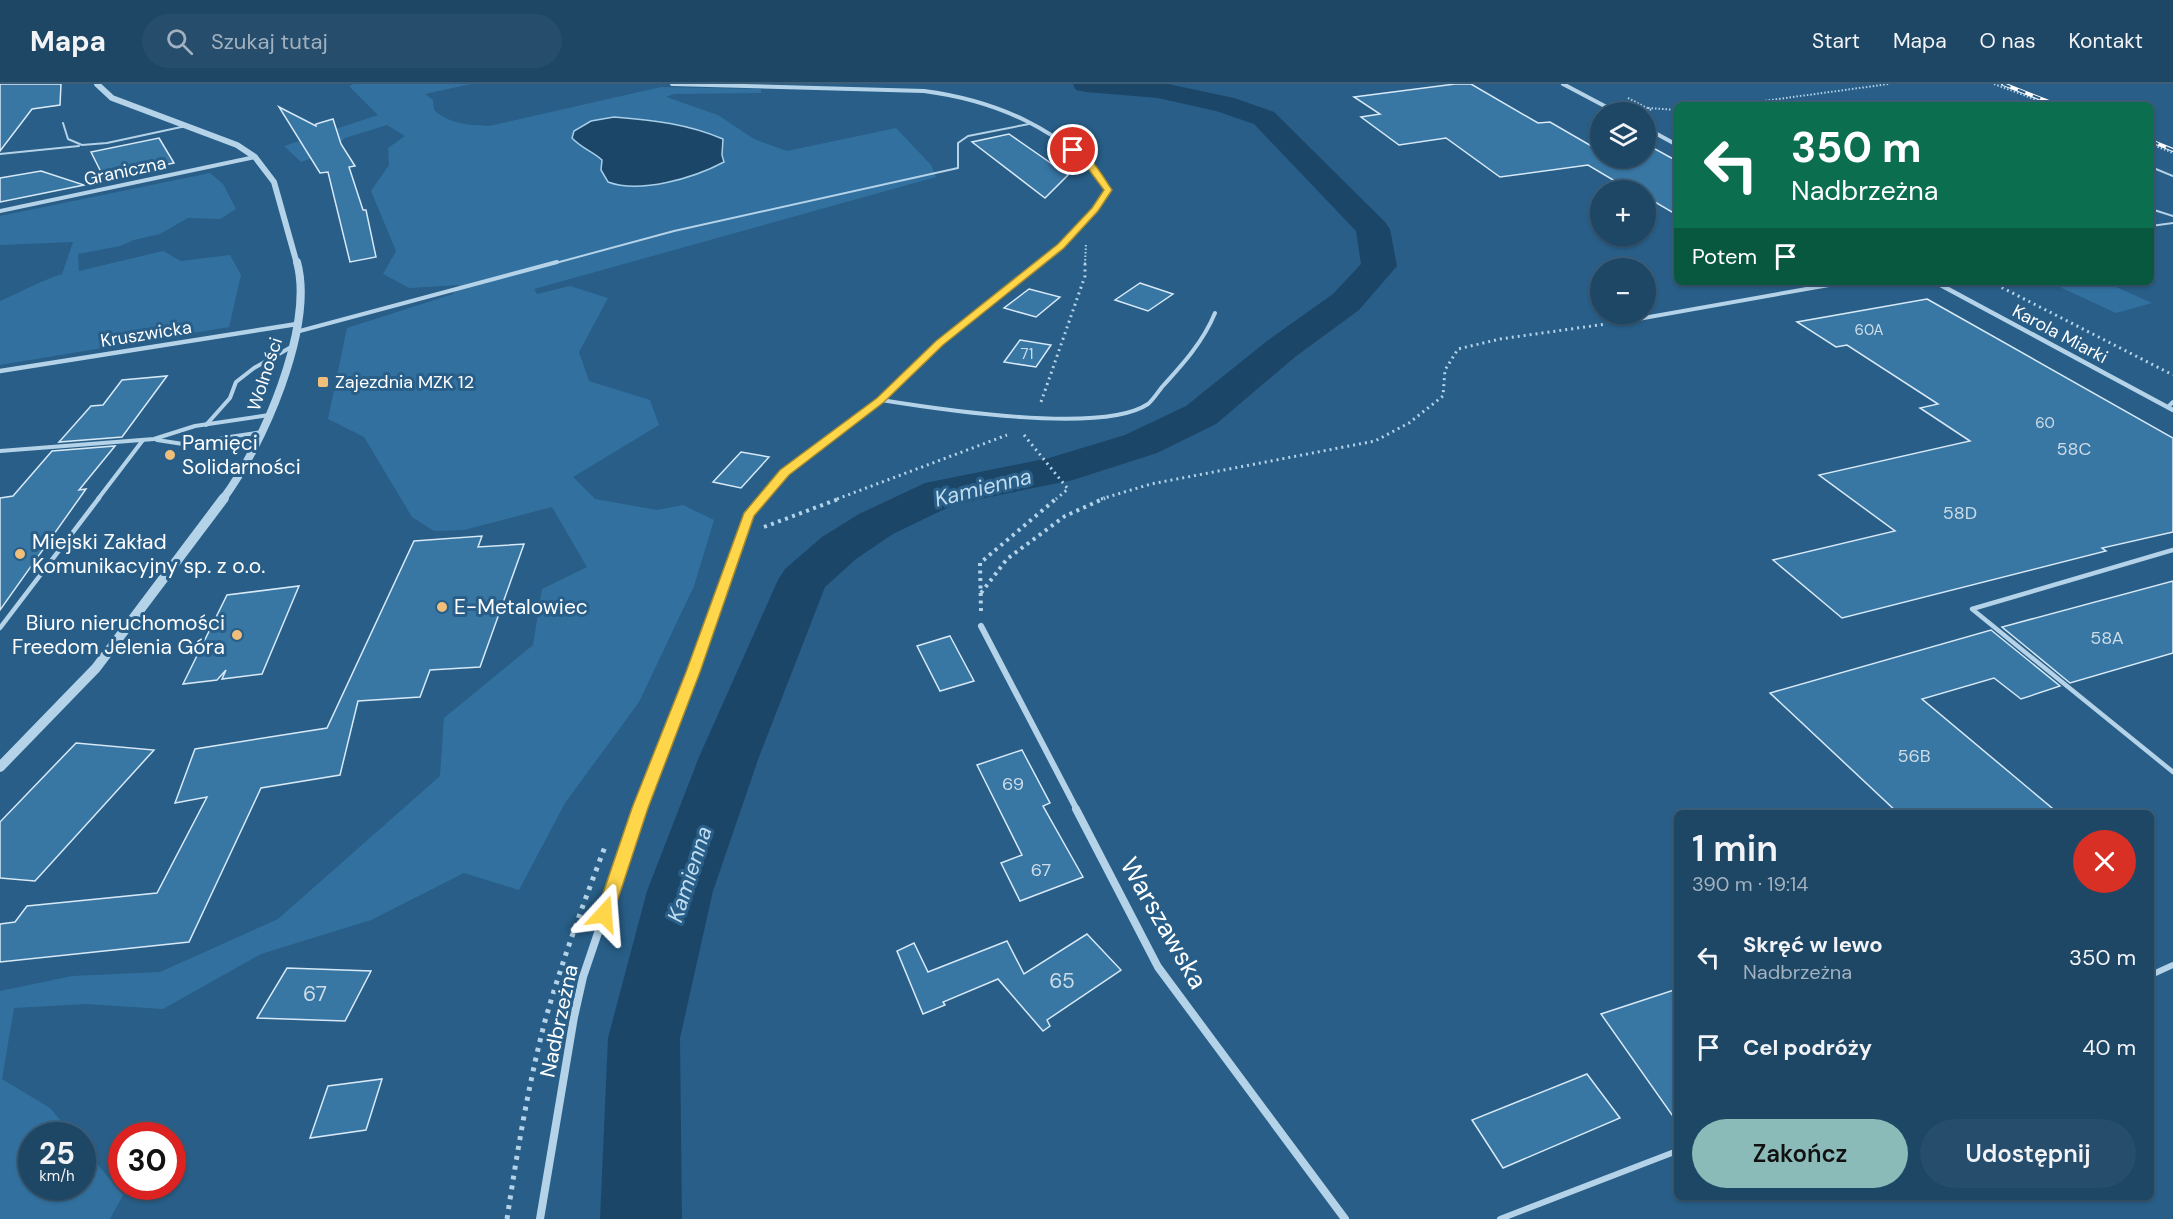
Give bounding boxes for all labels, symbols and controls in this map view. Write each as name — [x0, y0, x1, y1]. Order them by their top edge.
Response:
search box — [142, 14, 562, 68]
text: Mapa — [30, 23, 106, 60]
icon: search — [163, 25, 196, 58]
text: Szukaj tutaj — [211, 27, 328, 56]
text: Start — [1812, 27, 1860, 55]
text: Mapa — [1893, 27, 1947, 55]
text: O nas — [1980, 27, 2035, 55]
text: Kontakt — [2068, 27, 2143, 55]
map controls — [1590, 102, 1656, 324]
button: layers — [1590, 102, 1656, 168]
text: 350 m — [1791, 120, 1921, 175]
pin — [1047, 124, 1098, 175]
icon: left — [1692, 126, 1770, 204]
icon: arrive — [1056, 133, 1089, 166]
street label: Graniczna — [82, 151, 168, 191]
text: Nadbrzeżna — [1791, 173, 1938, 208]
button: + — [1590, 180, 1656, 246]
icon: arrive — [1769, 240, 1802, 273]
text: Potem — [1692, 242, 1757, 271]
button: − — [1590, 258, 1656, 324]
street label: Karola Miarki — [2008, 299, 2112, 369]
street label: Kruszwicka — [99, 315, 193, 353]
house number: 60A — [1854, 320, 1884, 340]
street label: Wolności — [242, 334, 288, 414]
house number: 71 — [1021, 344, 1033, 364]
place label: Zajezdnia MZK 12 — [335, 370, 474, 394]
marker: Zajezdnia MZK 12 — [316, 375, 330, 389]
house number: 60 — [2035, 413, 2055, 433]
place label: Pamięci Solidarności — [182, 429, 301, 481]
house number: 58C — [2057, 437, 2092, 461]
marker: Pamięci Solidarności — [163, 448, 177, 462]
water label: Kamienna — [931, 461, 1035, 514]
house number: 58D — [1943, 501, 1977, 525]
place label: Miejski Zakład Komunikacyjny sp. z o.o. — [32, 528, 265, 580]
marker: Miejski Zakład Komunikacyjny sp. z o.o. — [13, 547, 27, 561]
place label: E-Metalowiec — [454, 593, 588, 621]
marker: E-Metalowiec — [435, 600, 449, 614]
place label: Biuro nieruchomości Freedom Jelenia Góra — [12, 609, 225, 661]
house number: 58A — [2090, 626, 2124, 650]
marker: Biuro nieruchomości Freedom Jelenia Góra — [230, 628, 244, 642]
house number: 56B — [1897, 744, 1931, 768]
house number: 69 — [1002, 772, 1024, 796]
water label: Kamienna — [660, 822, 719, 926]
text: 1 min — [1692, 825, 1778, 872]
button: close — [2073, 830, 2136, 893]
street label: Warszawska — [1113, 851, 1215, 995]
house number: 67 — [1031, 858, 1051, 882]
text: 390 m · 19:14 — [1692, 871, 1808, 897]
position arrow — [572, 882, 636, 946]
text: Skręć w lewo — [1743, 930, 1883, 959]
icon: left — [1692, 941, 1725, 974]
text: 350 m — [2069, 943, 2136, 972]
text: Nadbrzeżna — [1743, 959, 1852, 985]
street label: Nadbrzeżna — [533, 962, 585, 1080]
house number: 65 — [1049, 967, 1075, 995]
house number: 67 — [303, 980, 327, 1008]
icon: arrive — [1692, 1031, 1725, 1064]
text: Cel podróży — [1743, 1033, 1872, 1062]
text: 40 m — [2082, 1033, 2136, 1062]
button: Zakończ — [1692, 1119, 1908, 1188]
button: Udostępnij — [1920, 1119, 2136, 1188]
speed limit sign: 30 — [108, 1122, 186, 1200]
text: 25 — [39, 1134, 75, 1173]
text: km/h — [39, 1166, 75, 1186]

